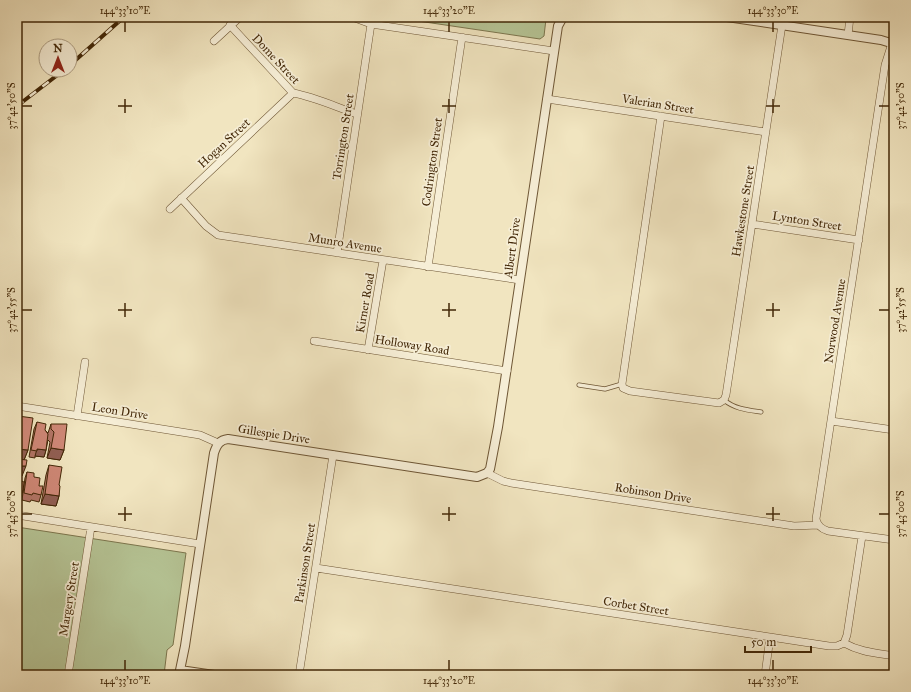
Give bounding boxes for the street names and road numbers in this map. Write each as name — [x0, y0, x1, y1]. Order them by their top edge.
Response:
street label: Dome Street — [249, 31, 303, 87]
street label: Valerian Street — [620, 91, 696, 117]
street label: Torrington Street — [329, 92, 358, 181]
street label: Hogan Street — [195, 115, 254, 171]
street label: Codrington Street — [419, 116, 446, 207]
street label: Hawkestone Street — [729, 164, 757, 258]
street label: Lynton Street — [771, 209, 843, 234]
street label: Albert Drive — [501, 217, 523, 280]
street label: Munro Avenue — [307, 230, 383, 256]
street label: Kirner Road — [353, 272, 377, 334]
street label: Norwood Avenue — [821, 278, 849, 364]
street label: Holloway Road — [374, 332, 450, 358]
street label: Leon Drive — [91, 400, 149, 422]
street label: Gillespie Drive — [237, 421, 311, 447]
street label: Robinson Drive — [614, 480, 692, 506]
street label: Parkinson Street — [292, 521, 318, 604]
street label: Margery Street — [56, 560, 83, 637]
street label: Corbet Street — [602, 594, 671, 618]

